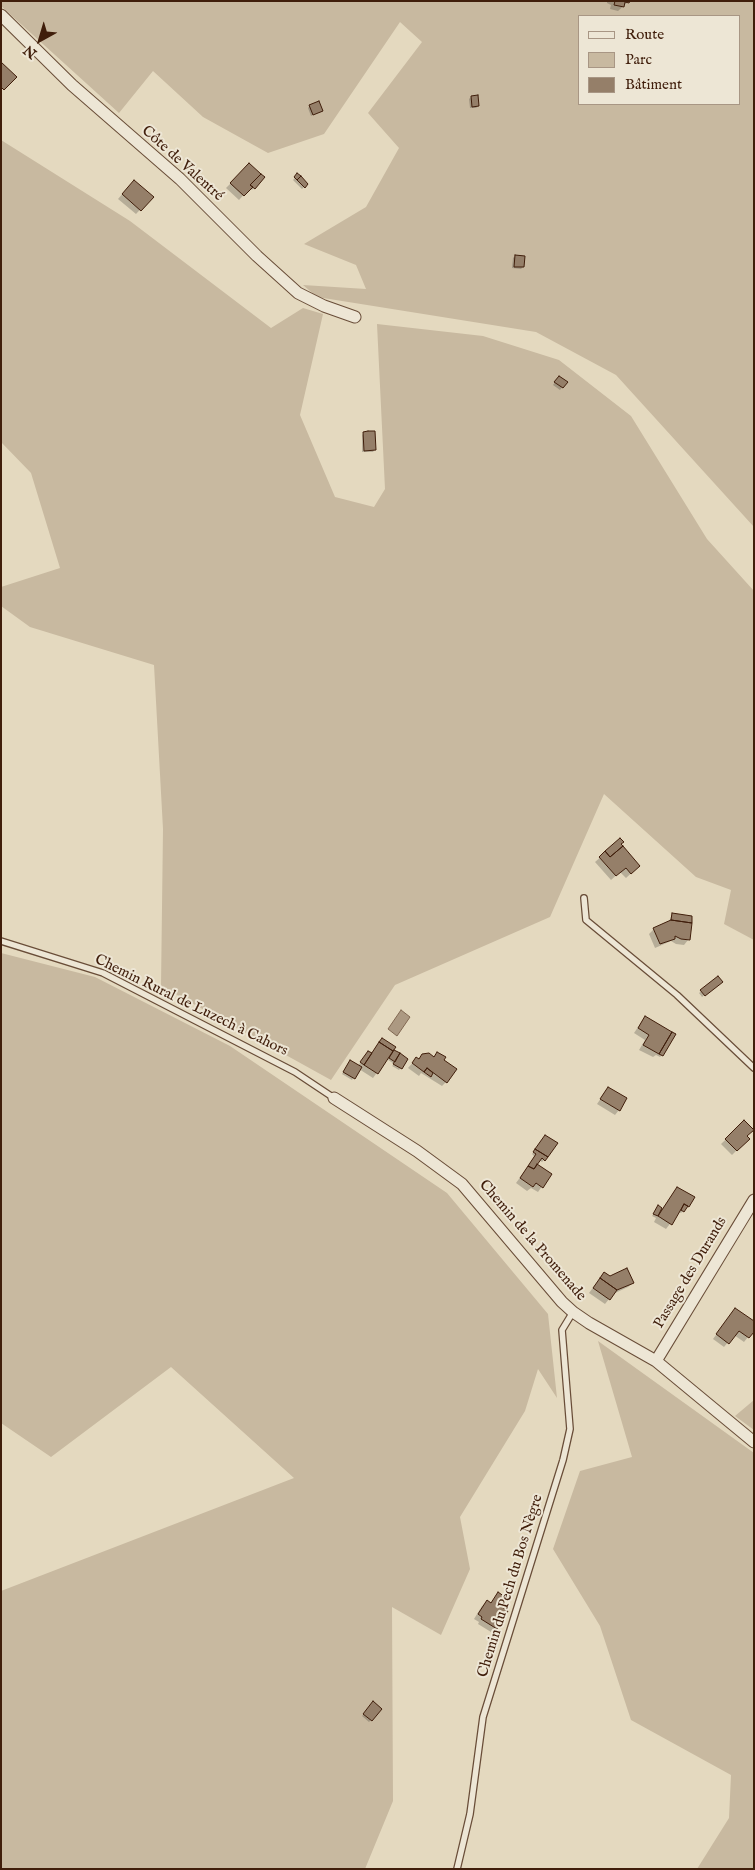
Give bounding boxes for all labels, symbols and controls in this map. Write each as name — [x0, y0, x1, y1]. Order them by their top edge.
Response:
north arrow — [15, 15, 65, 65]
legend — [578, 15, 740, 105]
text: Route — [625, 25, 664, 44]
text: N — [20, 41, 41, 62]
text: Parc — [625, 50, 652, 69]
text: Bâtiment — [625, 75, 682, 94]
street label: Côte de Valentré — [137, 123, 227, 205]
street label: Chemin Rural de Luzech à Cahors — [91, 951, 291, 1061]
street label: Chemin de la Promenade — [475, 1177, 589, 1305]
street label: Passage des Durands — [651, 1214, 731, 1332]
street label: Chemin du Pech du Bos Nègre — [475, 1492, 547, 1680]

